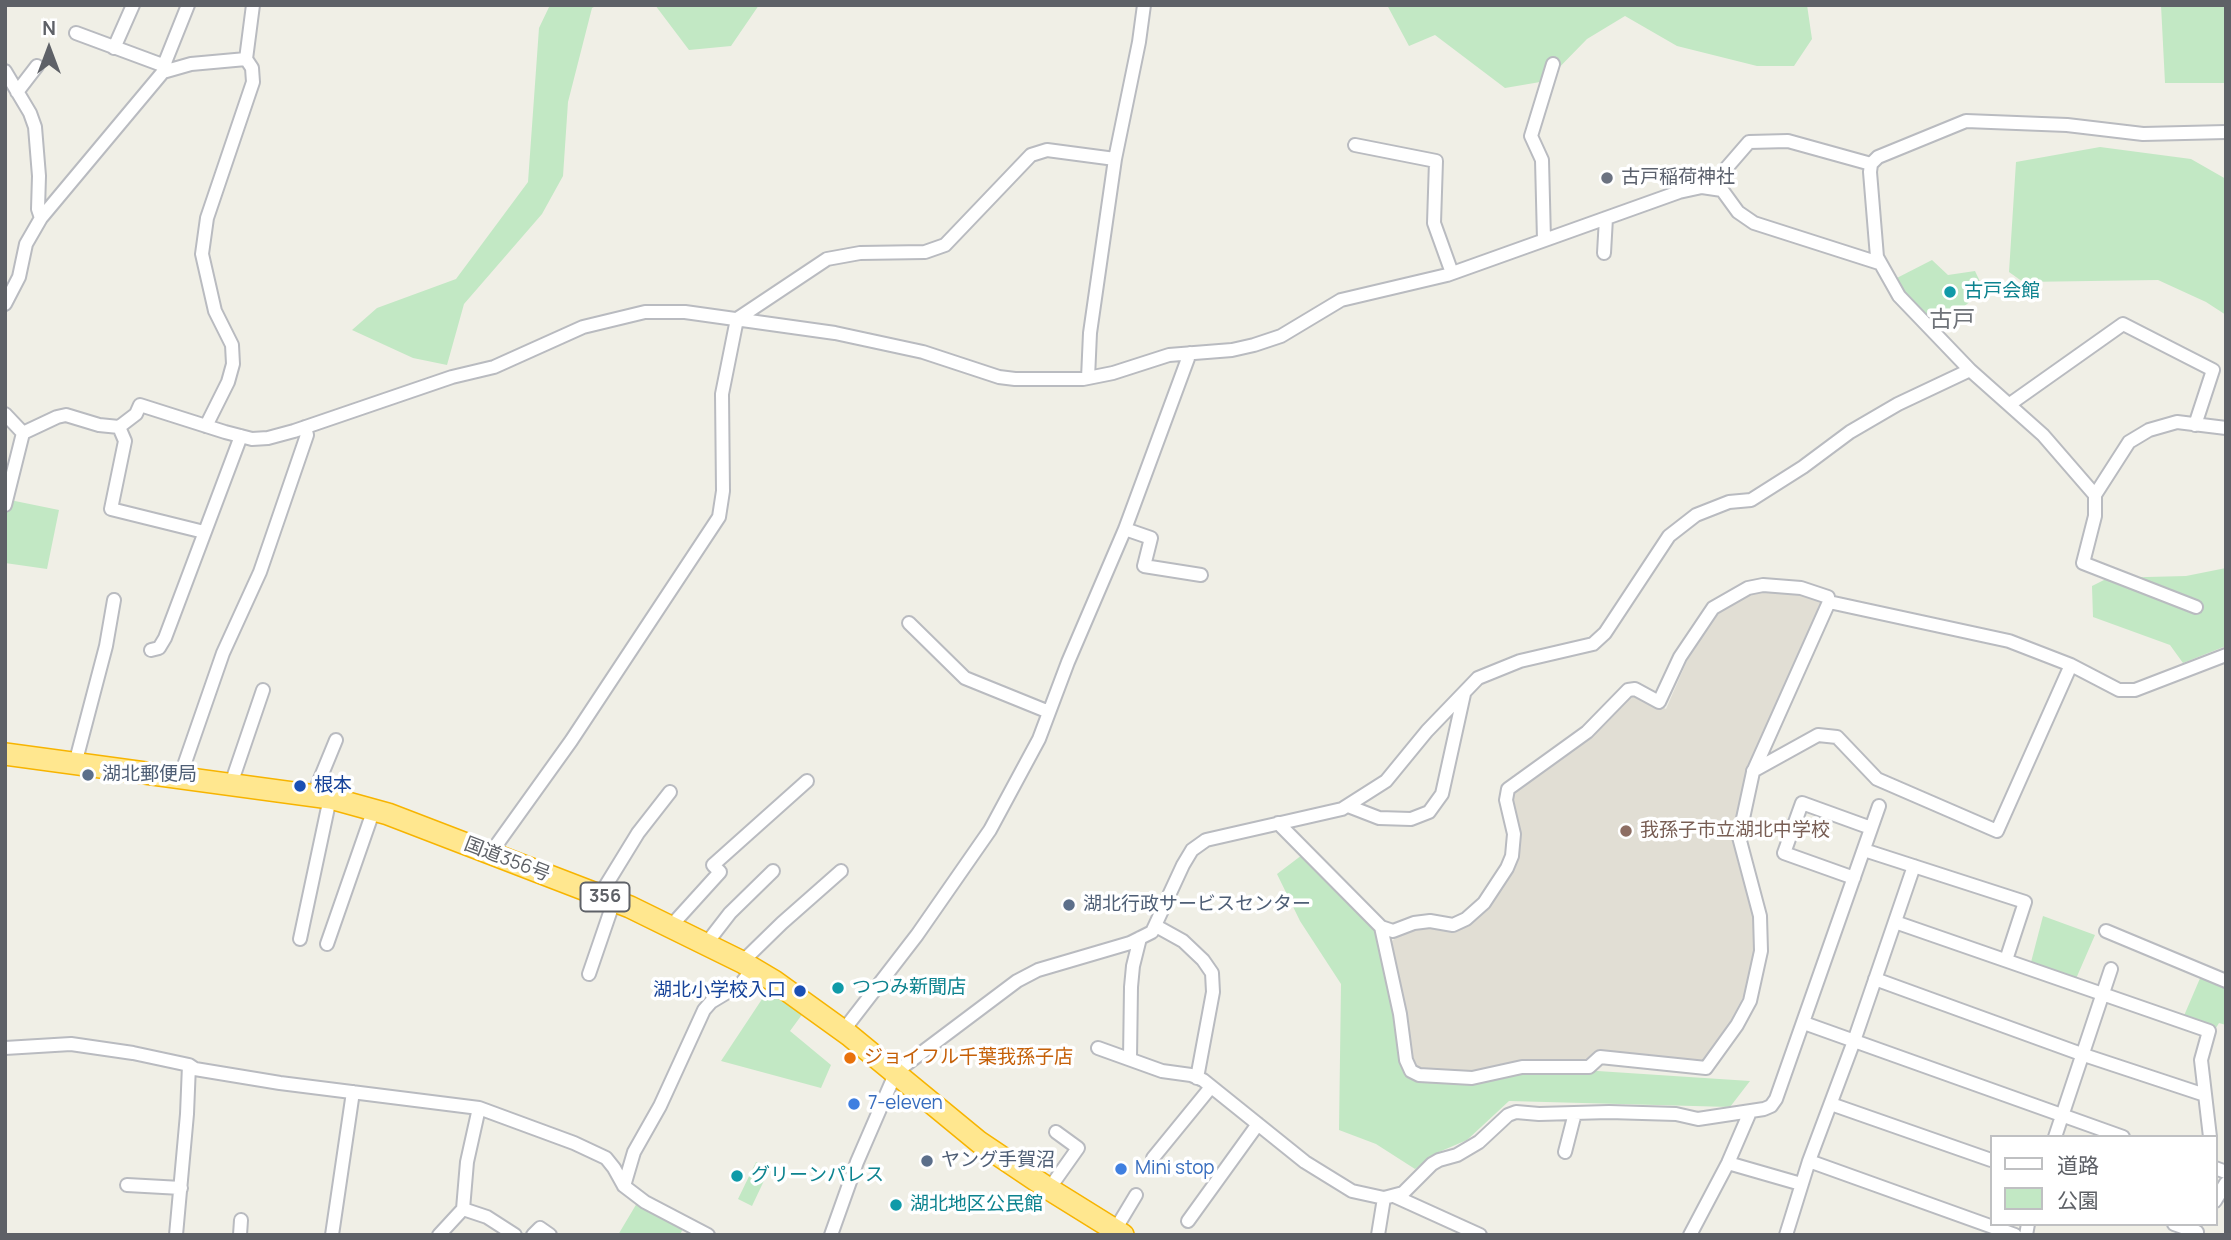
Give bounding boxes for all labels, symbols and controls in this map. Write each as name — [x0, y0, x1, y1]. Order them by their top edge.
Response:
north arrow — [14, 14, 84, 84]
text: N — [42, 15, 56, 41]
place label: 古戸稲荷神社 — [1621, 167, 1735, 189]
marker: 古戸稲荷神社 — [1599, 170, 1615, 186]
place label: 古戸会館 — [1964, 281, 2040, 303]
marker: 古戸会館 — [1942, 284, 1958, 300]
district label: 古戸 — [1929, 307, 1975, 335]
place label: 湖北郵便局 — [102, 764, 197, 786]
marker: 湖北郵便局 — [80, 767, 96, 783]
place label: 根本 — [314, 775, 352, 797]
marker: 根本 — [292, 778, 308, 794]
place label: 我孫子市立湖北中学校 — [1640, 820, 1830, 842]
marker: 我孫子市立湖北中学校 — [1618, 823, 1634, 839]
street label: 国道356号 — [461, 833, 553, 887]
road number: 356 — [580, 882, 630, 912]
place label: 湖北行政サービスセンター — [1083, 894, 1311, 916]
marker: 湖北行政サービスセンター — [1061, 897, 1077, 913]
place label: つつみ新聞店 — [852, 977, 966, 999]
place label: 湖北小学校入口 — [653, 980, 786, 1002]
marker: つつみ新聞店 — [830, 980, 846, 996]
marker: 湖北小学校入口 — [792, 983, 808, 999]
place label: ジョイフル千葉我孫子店 — [864, 1047, 1073, 1069]
marker: ジョイフル千葉我孫子店 — [842, 1050, 858, 1066]
place label: 7-eleven — [868, 1093, 943, 1115]
marker: 7-eleven — [846, 1096, 862, 1112]
legend — [1990, 1135, 2217, 1226]
place label: ヤング手賀沼 — [941, 1150, 1055, 1172]
text: 道路 — [2057, 1151, 2099, 1179]
marker: ヤング手賀沼 — [919, 1153, 935, 1169]
place label: Mini stop — [1135, 1158, 1215, 1180]
marker: Mini stop — [1113, 1161, 1129, 1177]
place label: グリーンパレス — [751, 1165, 884, 1187]
marker: グリーンパレス — [729, 1168, 745, 1184]
text: 公園 — [2057, 1186, 2099, 1214]
place label: 湖北地区公民館 — [910, 1194, 1043, 1216]
marker: 湖北地区公民館 — [888, 1197, 904, 1213]

